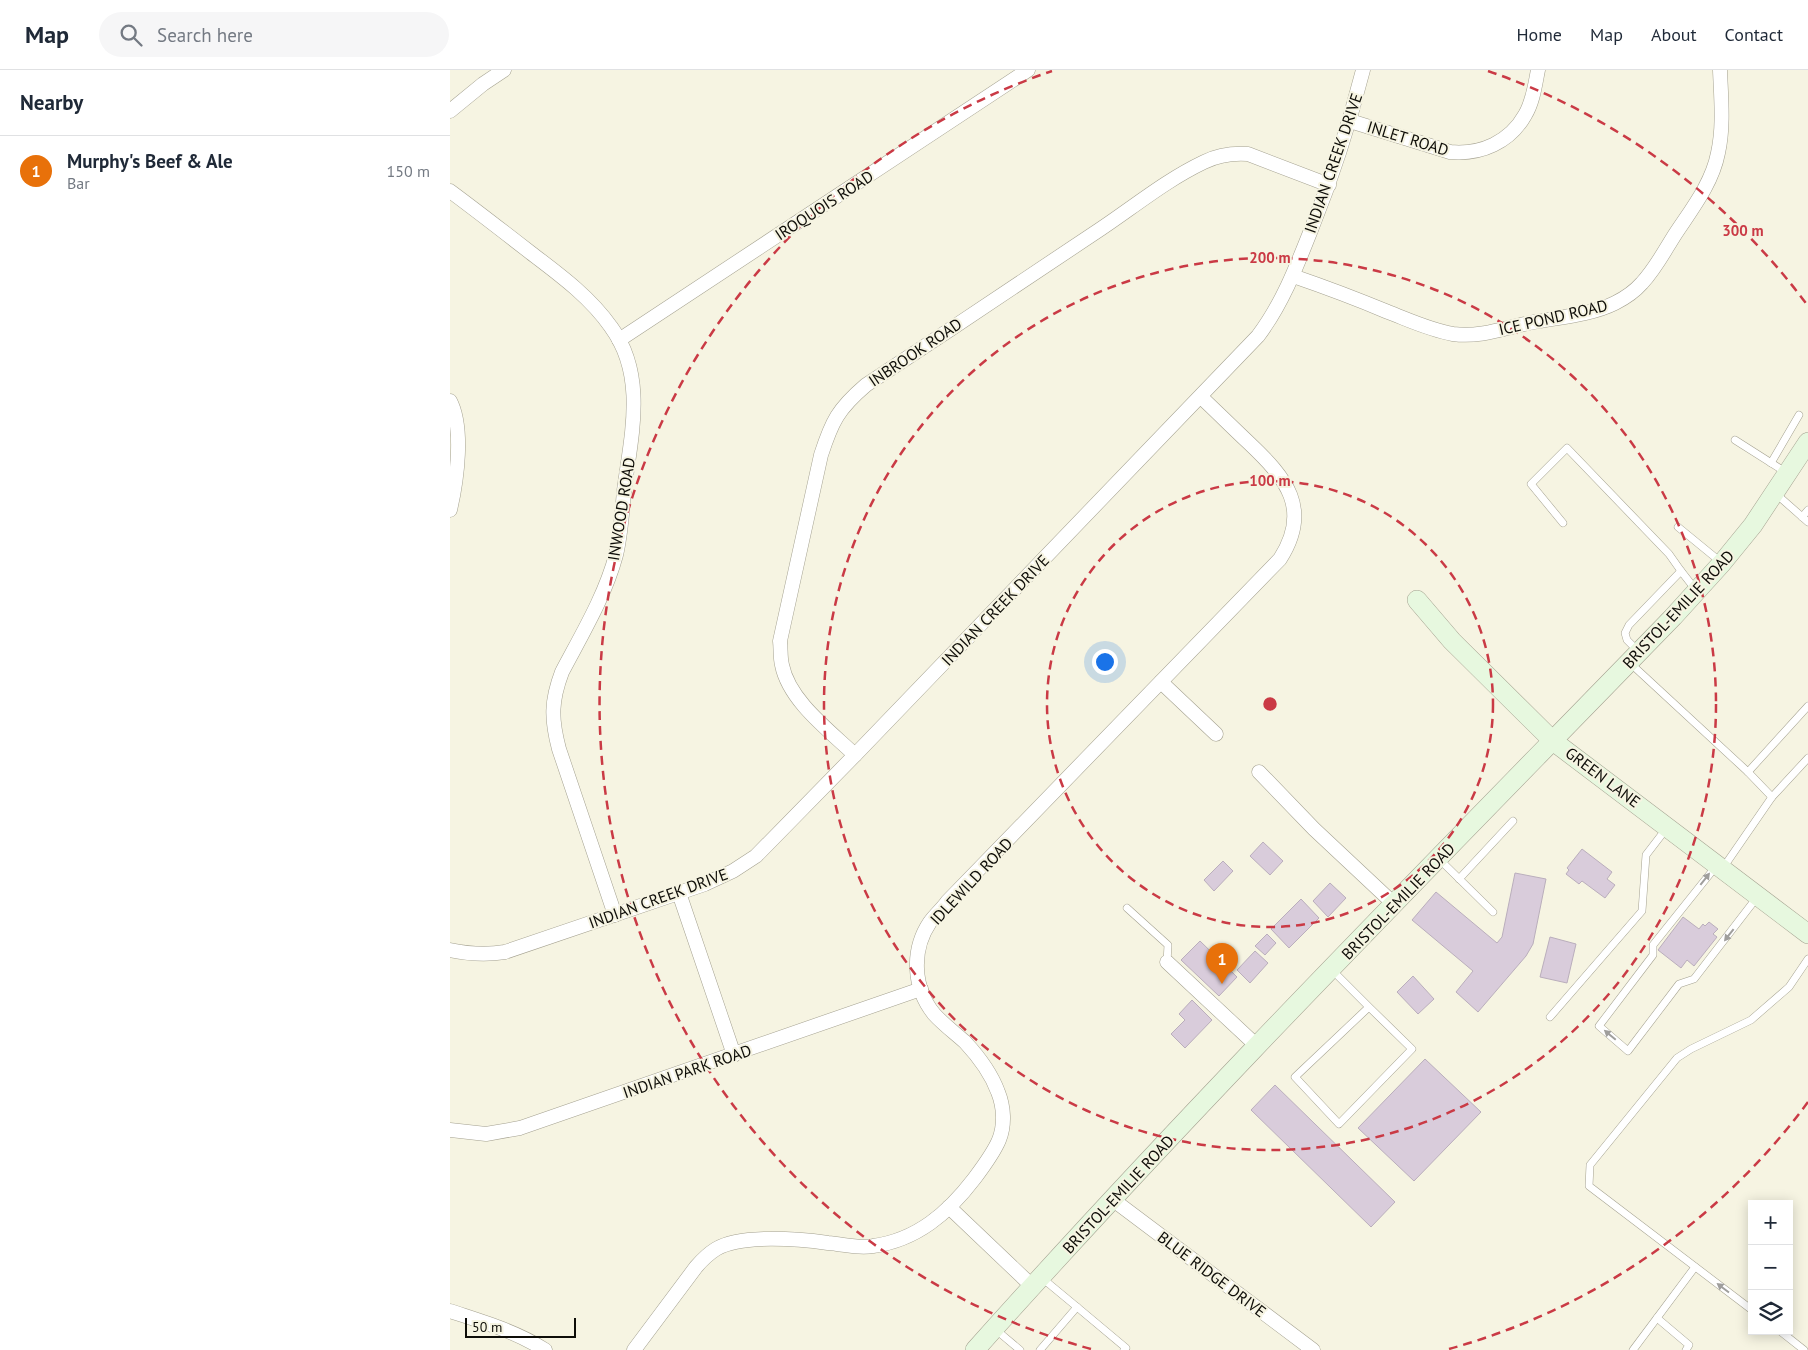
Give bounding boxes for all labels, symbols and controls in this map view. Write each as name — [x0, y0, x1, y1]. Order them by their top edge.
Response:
search box — [99, 12, 449, 57]
text: Map — [25, 19, 69, 50]
icon: search — [117, 21, 145, 49]
text: Search here — [157, 23, 253, 47]
text: Home — [1516, 23, 1562, 46]
text: Map — [1590, 23, 1623, 46]
text: About — [1651, 23, 1697, 46]
text: Contact — [1725, 23, 1783, 46]
text: Nearby — [20, 89, 83, 116]
street label: INDIAN CREEK DRIVE — [1300, 90, 1366, 236]
street label: INLET ROAD — [1365, 116, 1451, 160]
text: Murphy's Beef & Ale — [67, 149, 233, 173]
text: 1 — [31, 161, 41, 181]
text: 150 m — [387, 161, 430, 181]
street label: IROQUOIS ROAD — [771, 166, 877, 244]
text: Bar — [67, 173, 90, 193]
text: 300 m — [1722, 221, 1764, 240]
text: 200 m — [1249, 248, 1291, 267]
street label: ICE POND ROAD — [1497, 295, 1609, 339]
street label: INBROOK ROAD — [865, 313, 965, 391]
street label: INWOOD ROAD — [603, 456, 639, 562]
text: 100 m — [1249, 471, 1291, 490]
street label: BRISTOL-EMILIE ROAD — [1618, 546, 1738, 672]
street label: INDIAN CREEK DRIVE — [937, 550, 1053, 670]
your location — [1092, 649, 1118, 675]
centre of rings — [1261, 695, 1279, 713]
street label: GREEN LANE — [1562, 742, 1644, 812]
street label: IDLEWILD ROAD — [925, 833, 1017, 929]
street label: BRISTOL-EMILIE ROAD — [1337, 838, 1459, 964]
street label: INDIAN CREEK DRIVE — [586, 864, 730, 932]
one-way arrow — [1700, 873, 1711, 886]
one-way arrow — [1723, 928, 1734, 941]
pin: 1 — [1206, 943, 1238, 984]
one-way arrow — [1604, 1030, 1617, 1041]
street label: INDIAN PARK ROAD — [620, 1040, 754, 1102]
street label: BRISTOL-EMILIE ROAD — [1058, 1131, 1178, 1257]
map controls — [1748, 1200, 1793, 1335]
button: + — [1748, 1200, 1793, 1245]
street label: BLUE RIDGE DRIVE — [1154, 1227, 1270, 1321]
button: − — [1748, 1245, 1793, 1290]
one-way arrow — [1717, 1283, 1730, 1294]
button: layers — [1748, 1290, 1793, 1335]
scale bar — [465, 1315, 576, 1338]
text: 50 m — [472, 1318, 502, 1336]

